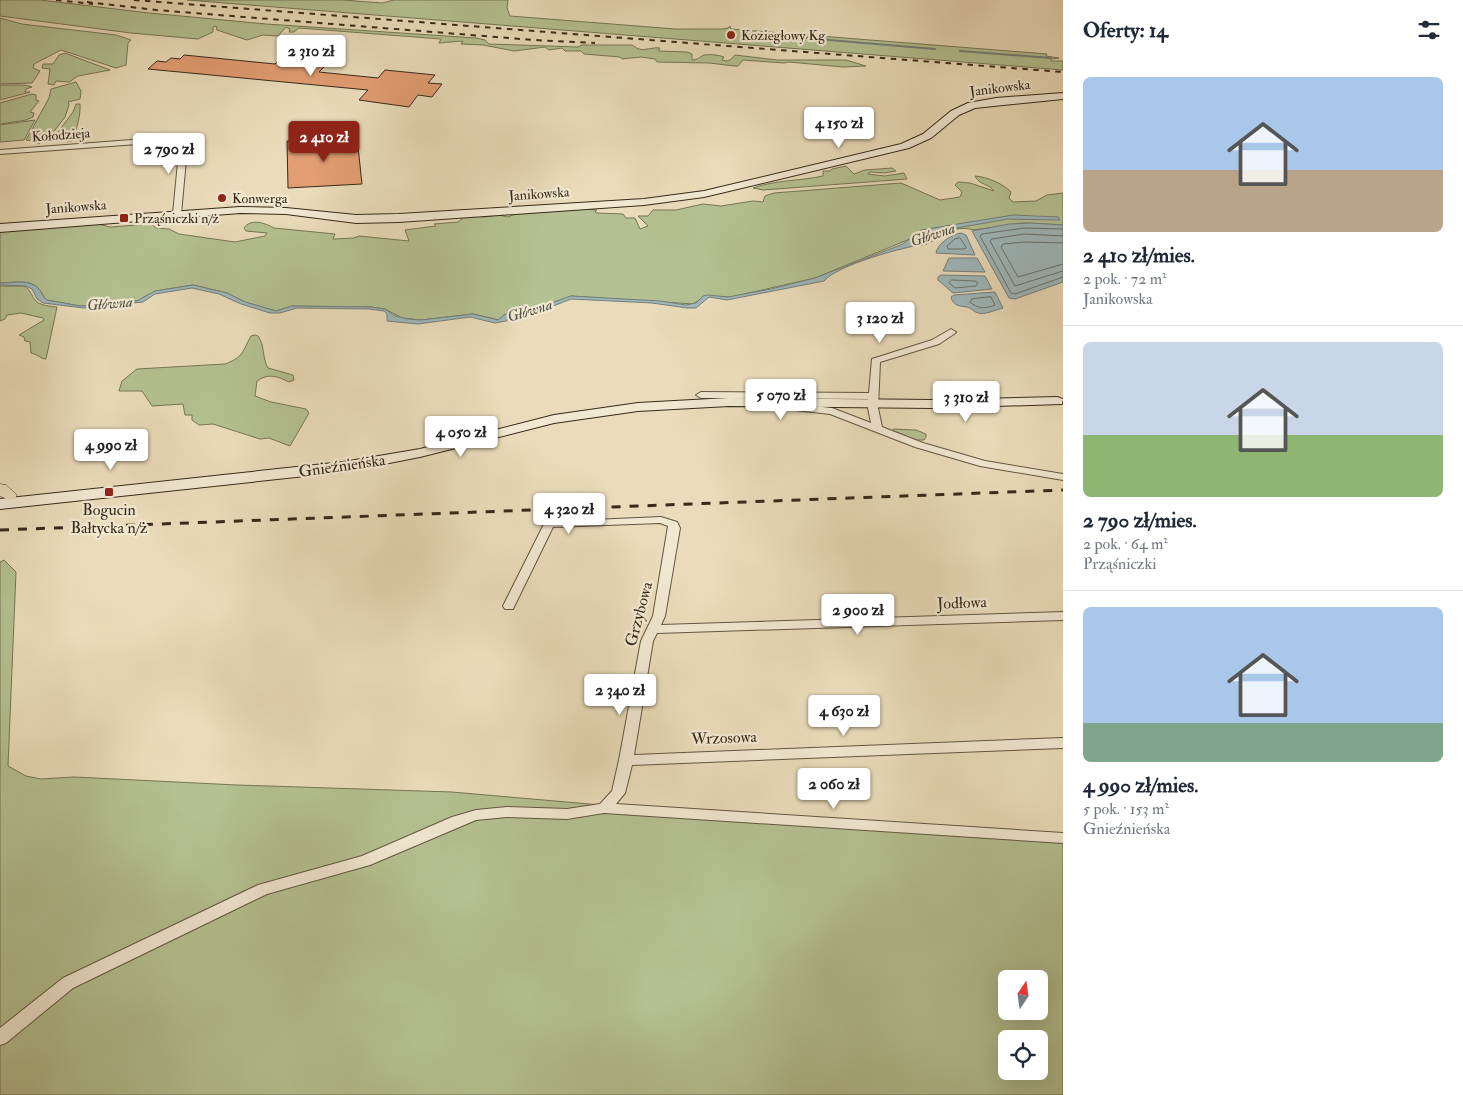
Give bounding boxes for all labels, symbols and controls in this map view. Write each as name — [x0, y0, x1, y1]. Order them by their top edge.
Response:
icon: filters — [1415, 16, 1443, 44]
text: Oferty: 14 — [1083, 17, 1168, 44]
place label: Koziegłowy Kg — [741, 27, 826, 45]
marker: Koziegłowy Kg — [725, 29, 737, 41]
pin: 2 310 zł — [259, 34, 363, 77]
text: 2 310 zł — [288, 41, 334, 61]
street label: Janikowska — [968, 76, 1032, 100]
pin: 4 150 zł — [787, 106, 891, 149]
icon: home — [1218, 109, 1308, 199]
text: 4 150 zł — [815, 113, 863, 133]
pin: 2 410 zł — [272, 120, 376, 163]
street label: Kołodzieja — [31, 124, 91, 146]
text: 2 410 zł — [299, 127, 349, 147]
pin: 2 790 zł — [117, 132, 221, 175]
text: 2 790 zł — [144, 139, 194, 159]
street label: Janikowska — [507, 183, 570, 205]
place label: Konwerga — [232, 190, 288, 207]
marker: Konwerga — [216, 192, 228, 204]
street label: Janikowska — [44, 196, 107, 218]
place label: Prząśniczki n/ż — [134, 210, 219, 227]
marker: Prząśniczki n/ż — [118, 212, 130, 224]
water label: Główna — [908, 219, 958, 251]
text: 2 410 zł/mies. — [1083, 242, 1195, 269]
text: 2 pok. · 72 m² — [1083, 269, 1167, 289]
text: Janikowska — [1083, 289, 1153, 309]
water label: Główna — [86, 293, 134, 315]
water label: Główna — [505, 295, 555, 327]
pin: 3 120 zł — [828, 302, 932, 344]
text: 3 120 zł — [857, 308, 903, 328]
icon: home — [1218, 375, 1308, 465]
pin: 5 070 zł — [729, 378, 833, 421]
pin: 3 310 zł — [914, 380, 1018, 423]
text: 5 070 zł — [756, 385, 806, 405]
text: 3 310 zł — [944, 387, 988, 407]
pin: 4 050 zł — [409, 416, 513, 458]
text: 4 050 zł — [436, 422, 486, 442]
pin: 4 990 zł — [59, 428, 163, 471]
text: 4 990 zł — [85, 435, 137, 455]
street label: Gnieźnieńska — [297, 450, 387, 482]
marker: Bogucin Bałtycka n/ż — [103, 486, 115, 498]
pin: 4 320 zł — [517, 492, 621, 535]
text: 4 320 zł — [544, 499, 594, 519]
place label: Bogucin Bałtycka n/ż — [70, 500, 148, 538]
text: 2 790 zł/mies. — [1083, 507, 1197, 534]
text: 2 pok. · 64 m² — [1083, 534, 1168, 554]
text: Prząśniczki — [1083, 554, 1157, 574]
street label: Grzybowa — [621, 579, 657, 648]
street label: Jodłowa — [936, 592, 988, 615]
pin: 2 900 zł — [806, 594, 910, 636]
text: 2 900 zł — [832, 600, 884, 620]
icon: home — [1218, 640, 1308, 730]
pin: 2 340 zł — [568, 674, 672, 716]
text: 2 340 zł — [595, 680, 645, 700]
pin: 4 630 zł — [792, 694, 896, 737]
text: 4 630 zł — [819, 701, 869, 721]
street label: Wrzosowa — [690, 727, 758, 749]
pin: 2 060 zł — [782, 768, 886, 810]
text: 4 990 zł/mies. — [1083, 772, 1198, 799]
text: 2 060 zł — [808, 774, 860, 794]
text: 5 pok. · 153 m² — [1083, 799, 1169, 819]
text: Gnieźnieńska — [1083, 819, 1170, 839]
north arrow — [998, 970, 1048, 1020]
map controls — [998, 970, 1048, 1080]
button: locate — [998, 1030, 1048, 1080]

